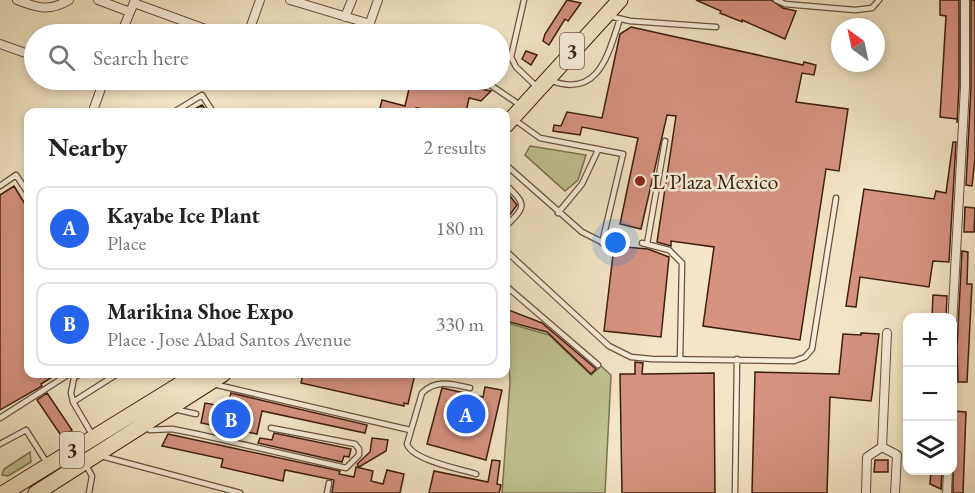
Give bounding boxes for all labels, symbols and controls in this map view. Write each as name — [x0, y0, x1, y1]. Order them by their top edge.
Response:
north arrow — [831, 18, 885, 72]
search box — [24, 24, 510, 90]
road number: 3 — [560, 33, 584, 69]
icon: search — [45, 41, 78, 74]
text: Search here — [93, 43, 188, 72]
text: Nearby — [48, 130, 128, 164]
text: 2 results — [423, 134, 486, 160]
place label: L'Plaza Mexico — [652, 167, 778, 196]
marker: L'Plaza Mexico — [633, 174, 647, 188]
text: Kayabe Ice Plant — [107, 201, 260, 230]
text: A — [62, 215, 77, 241]
text: 180 m — [436, 215, 484, 241]
your location — [601, 228, 630, 257]
text: Place — [107, 230, 146, 256]
text: Marikina Shoe Expo — [107, 297, 293, 326]
text: B — [63, 311, 76, 337]
text: 330 m — [436, 311, 484, 337]
map controls — [903, 313, 957, 475]
button: + — [903, 313, 957, 367]
text: Place · Jose Abad Santos Avenue — [107, 326, 351, 352]
button: − — [903, 367, 957, 421]
pin: A — [446, 392, 486, 436]
pin: B — [212, 396, 250, 442]
button: layers — [903, 421, 957, 475]
road number: 3 — [60, 432, 84, 468]

